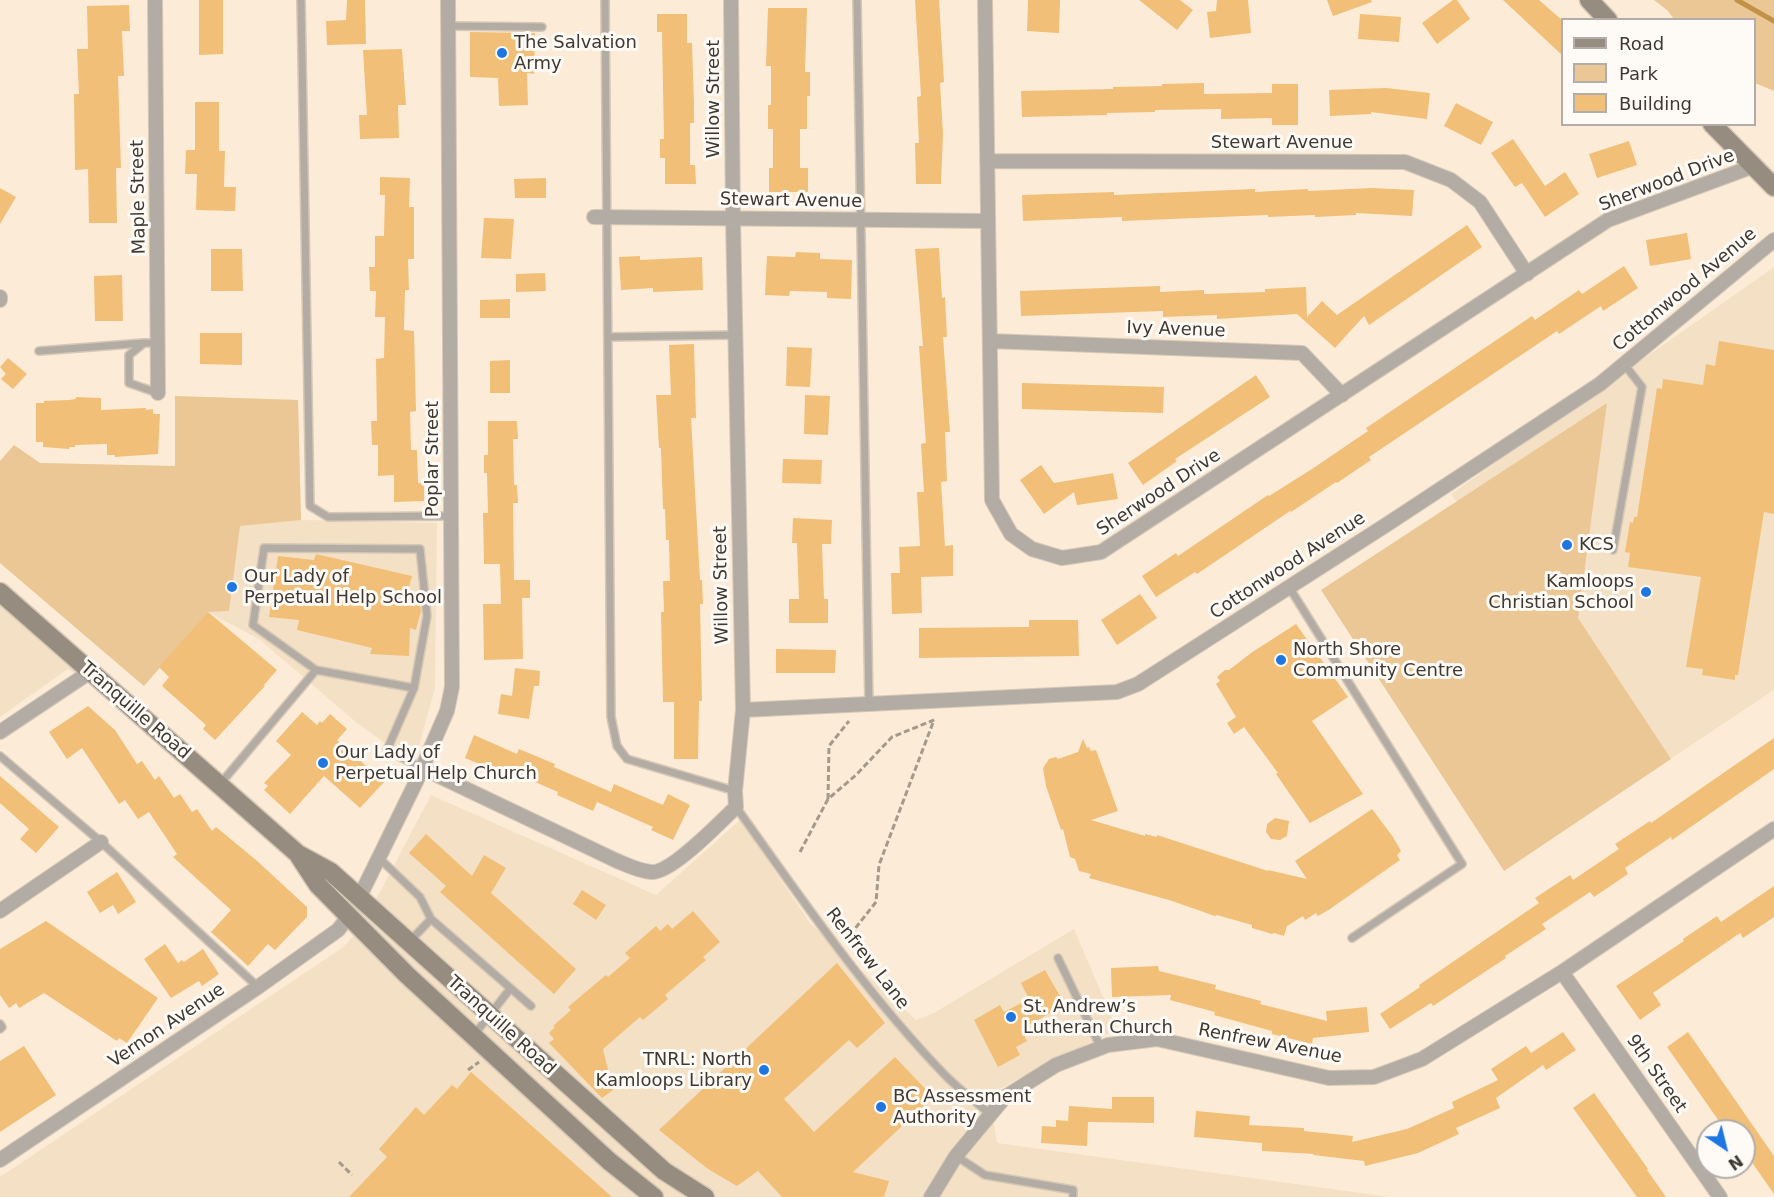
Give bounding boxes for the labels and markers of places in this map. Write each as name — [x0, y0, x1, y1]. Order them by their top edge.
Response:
place label: The Salvation Army — [514, 32, 637, 74]
marker: The Salvation Army — [495, 46, 509, 60]
place label: KCS — [1579, 534, 1614, 556]
marker: KCS — [1560, 538, 1574, 552]
place label: Our Lady of Perpetual Help School — [244, 566, 442, 608]
place label: Kamloops Christian School — [1488, 571, 1634, 614]
marker: Our Lady of Perpetual Help School — [225, 580, 239, 594]
marker: Kamloops Christian School — [1639, 585, 1653, 599]
place label: North Shore Community Centre — [1293, 639, 1463, 682]
marker: North Shore Community Centre — [1274, 653, 1288, 667]
place label: Our Lady of Perpetual Help Church — [335, 742, 537, 784]
marker: Our Lady of Perpetual Help Church — [316, 756, 330, 770]
place label: St. Andrew’s Lutheran Church — [1023, 996, 1173, 1038]
marker: St. Andrew’s Lutheran Church — [1004, 1010, 1018, 1024]
place label: TNRL: North Kamloops Library — [595, 1049, 752, 1092]
marker: TNRL: North Kamloops Library — [757, 1063, 771, 1077]
place label: BC Assessment Authority — [893, 1086, 1031, 1128]
marker: BC Assessment Authority — [874, 1100, 888, 1114]

